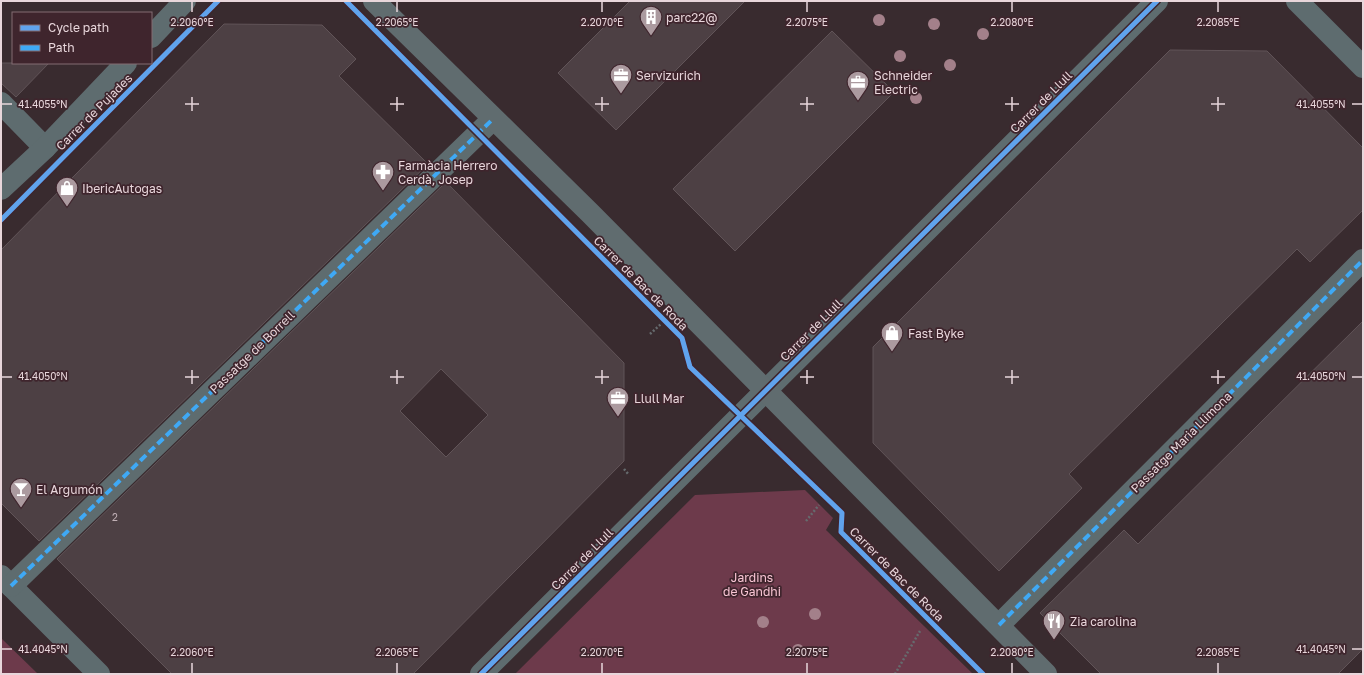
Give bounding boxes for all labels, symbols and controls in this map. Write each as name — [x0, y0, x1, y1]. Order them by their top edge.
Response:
building icon: parc22@ — [638, 4, 664, 37]
place label: parc22@ — [666, 10, 717, 25]
legend — [12, 12, 152, 64]
text: 2.2060°E — [170, 16, 214, 28]
text: 2.2065°E — [376, 16, 418, 28]
text: 2.2070°E — [581, 16, 623, 28]
text: 2.2075°E — [786, 16, 828, 28]
text: 2.2080°E — [990, 16, 1034, 28]
text: 2.2085°E — [1197, 16, 1239, 28]
text: Cycle path — [48, 20, 109, 35]
text: Path — [48, 40, 75, 55]
office icon: Servizurich — [608, 62, 634, 95]
place label: Servizurich — [636, 68, 701, 83]
place label: Schneider Electric — [874, 68, 932, 97]
street label: Carrer de Llull — [1007, 68, 1075, 136]
office icon: Schneider Electric — [845, 69, 871, 102]
street label: Carrer de Pujades — [53, 71, 135, 153]
text: 41.4055°N — [18, 98, 68, 110]
text: 41.4055°N — [1296, 98, 1346, 110]
place label: Farmàcia Herrero Cerdà, Josep — [398, 158, 497, 187]
pharmacy icon: Farmàcia Herrero Cerdà, Josep — [370, 159, 396, 192]
shop icon: IbericAutogas — [54, 175, 80, 208]
place label: IbericAutogas — [82, 181, 162, 196]
street label: Carrer de Bac de Roda — [591, 233, 691, 333]
street label: Carrer de Llull — [777, 296, 845, 364]
street label: Passatge de Borrell — [206, 307, 298, 396]
shop icon: Fast Byke — [879, 320, 905, 353]
place label: Fast Byke — [908, 326, 964, 341]
text: 41.4050°N — [18, 370, 68, 382]
text: 41.4050°N — [1296, 370, 1346, 382]
office icon: Llull Mar — [605, 385, 631, 418]
street label: Passatge Maria Llimona — [1127, 388, 1235, 496]
place label: Llull Mar — [634, 391, 685, 406]
bar icon: El Argumón — [8, 476, 34, 509]
place label: El Argumón — [36, 482, 103, 497]
house number: 2 — [112, 511, 118, 523]
street label: Carrer de Bac de Roda — [847, 524, 947, 624]
street label: Carrer de Llull — [548, 525, 616, 593]
park label: Jardins de Gandhi — [723, 570, 781, 599]
restaurant icon: Zia carolina — [1041, 608, 1067, 641]
place label: Zia carolina — [1070, 614, 1137, 629]
text: 41.4045°N — [18, 643, 68, 655]
text: 41.4045°N — [1296, 643, 1346, 655]
text: 2.2060°E — [170, 646, 214, 658]
text: 2.2065°E — [376, 646, 418, 658]
text: 2.2070°E — [581, 646, 623, 658]
text: 2.2075°E — [786, 646, 828, 658]
text: 2.2080°E — [990, 646, 1034, 658]
text: 2.2085°E — [1197, 646, 1239, 658]

